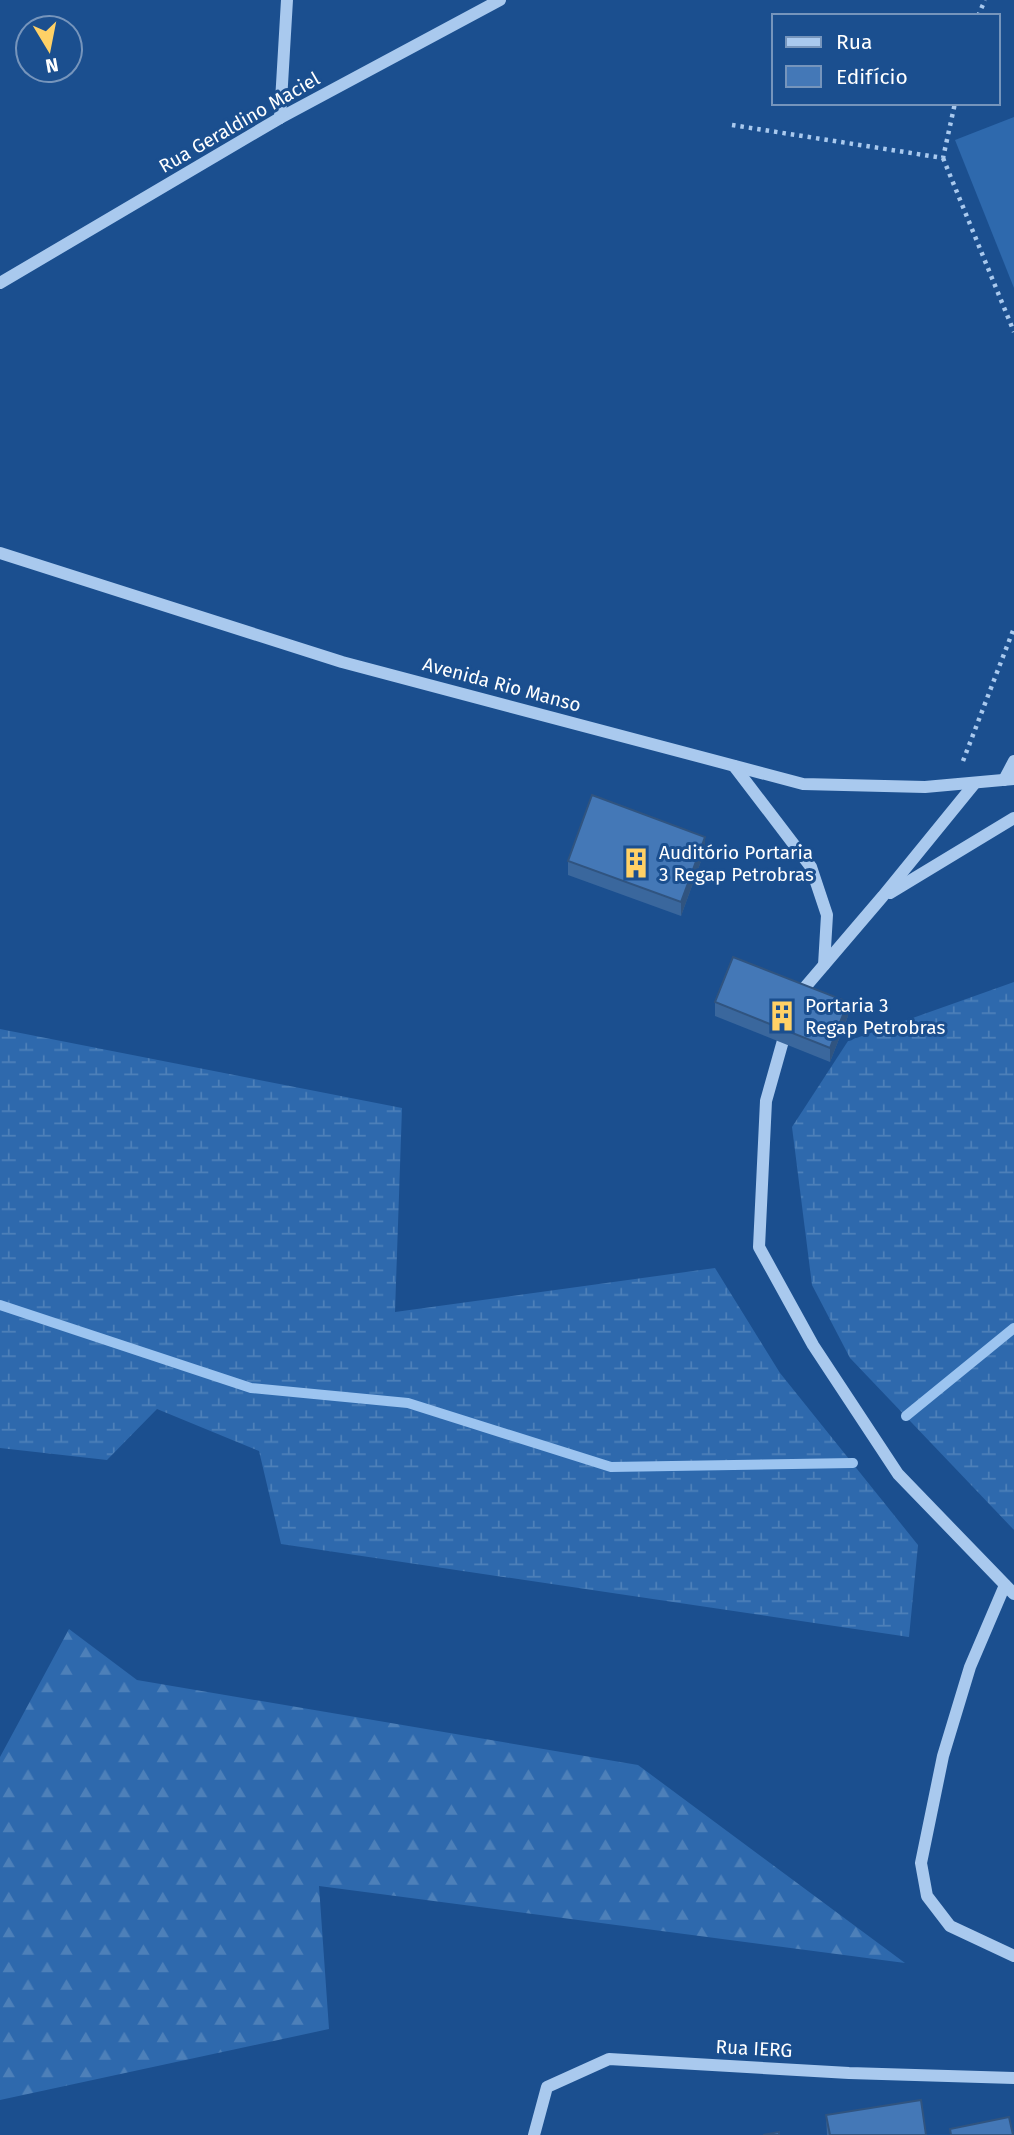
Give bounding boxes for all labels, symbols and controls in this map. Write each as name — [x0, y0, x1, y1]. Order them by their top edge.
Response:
north arrow — [14, 14, 84, 84]
legend — [772, 14, 1000, 105]
text: Rua — [836, 29, 872, 55]
text: N — [44, 53, 60, 78]
text: Edifício — [836, 64, 908, 90]
street label: Rua Geraldino Maciel — [155, 67, 324, 178]
street label: Avenida Rio Manso — [420, 652, 584, 717]
place label: Auditório Portaria 3 Regap Petrobras — [659, 841, 814, 886]
building icon: Auditório Portaria 3 Regap Petrobras — [619, 846, 653, 880]
place label: Portaria 3 Regap Petrobras — [805, 994, 945, 1039]
building icon: Portaria 3 Regap Petrobras — [765, 999, 799, 1033]
street label: Rua IERG — [715, 2035, 793, 2062]

